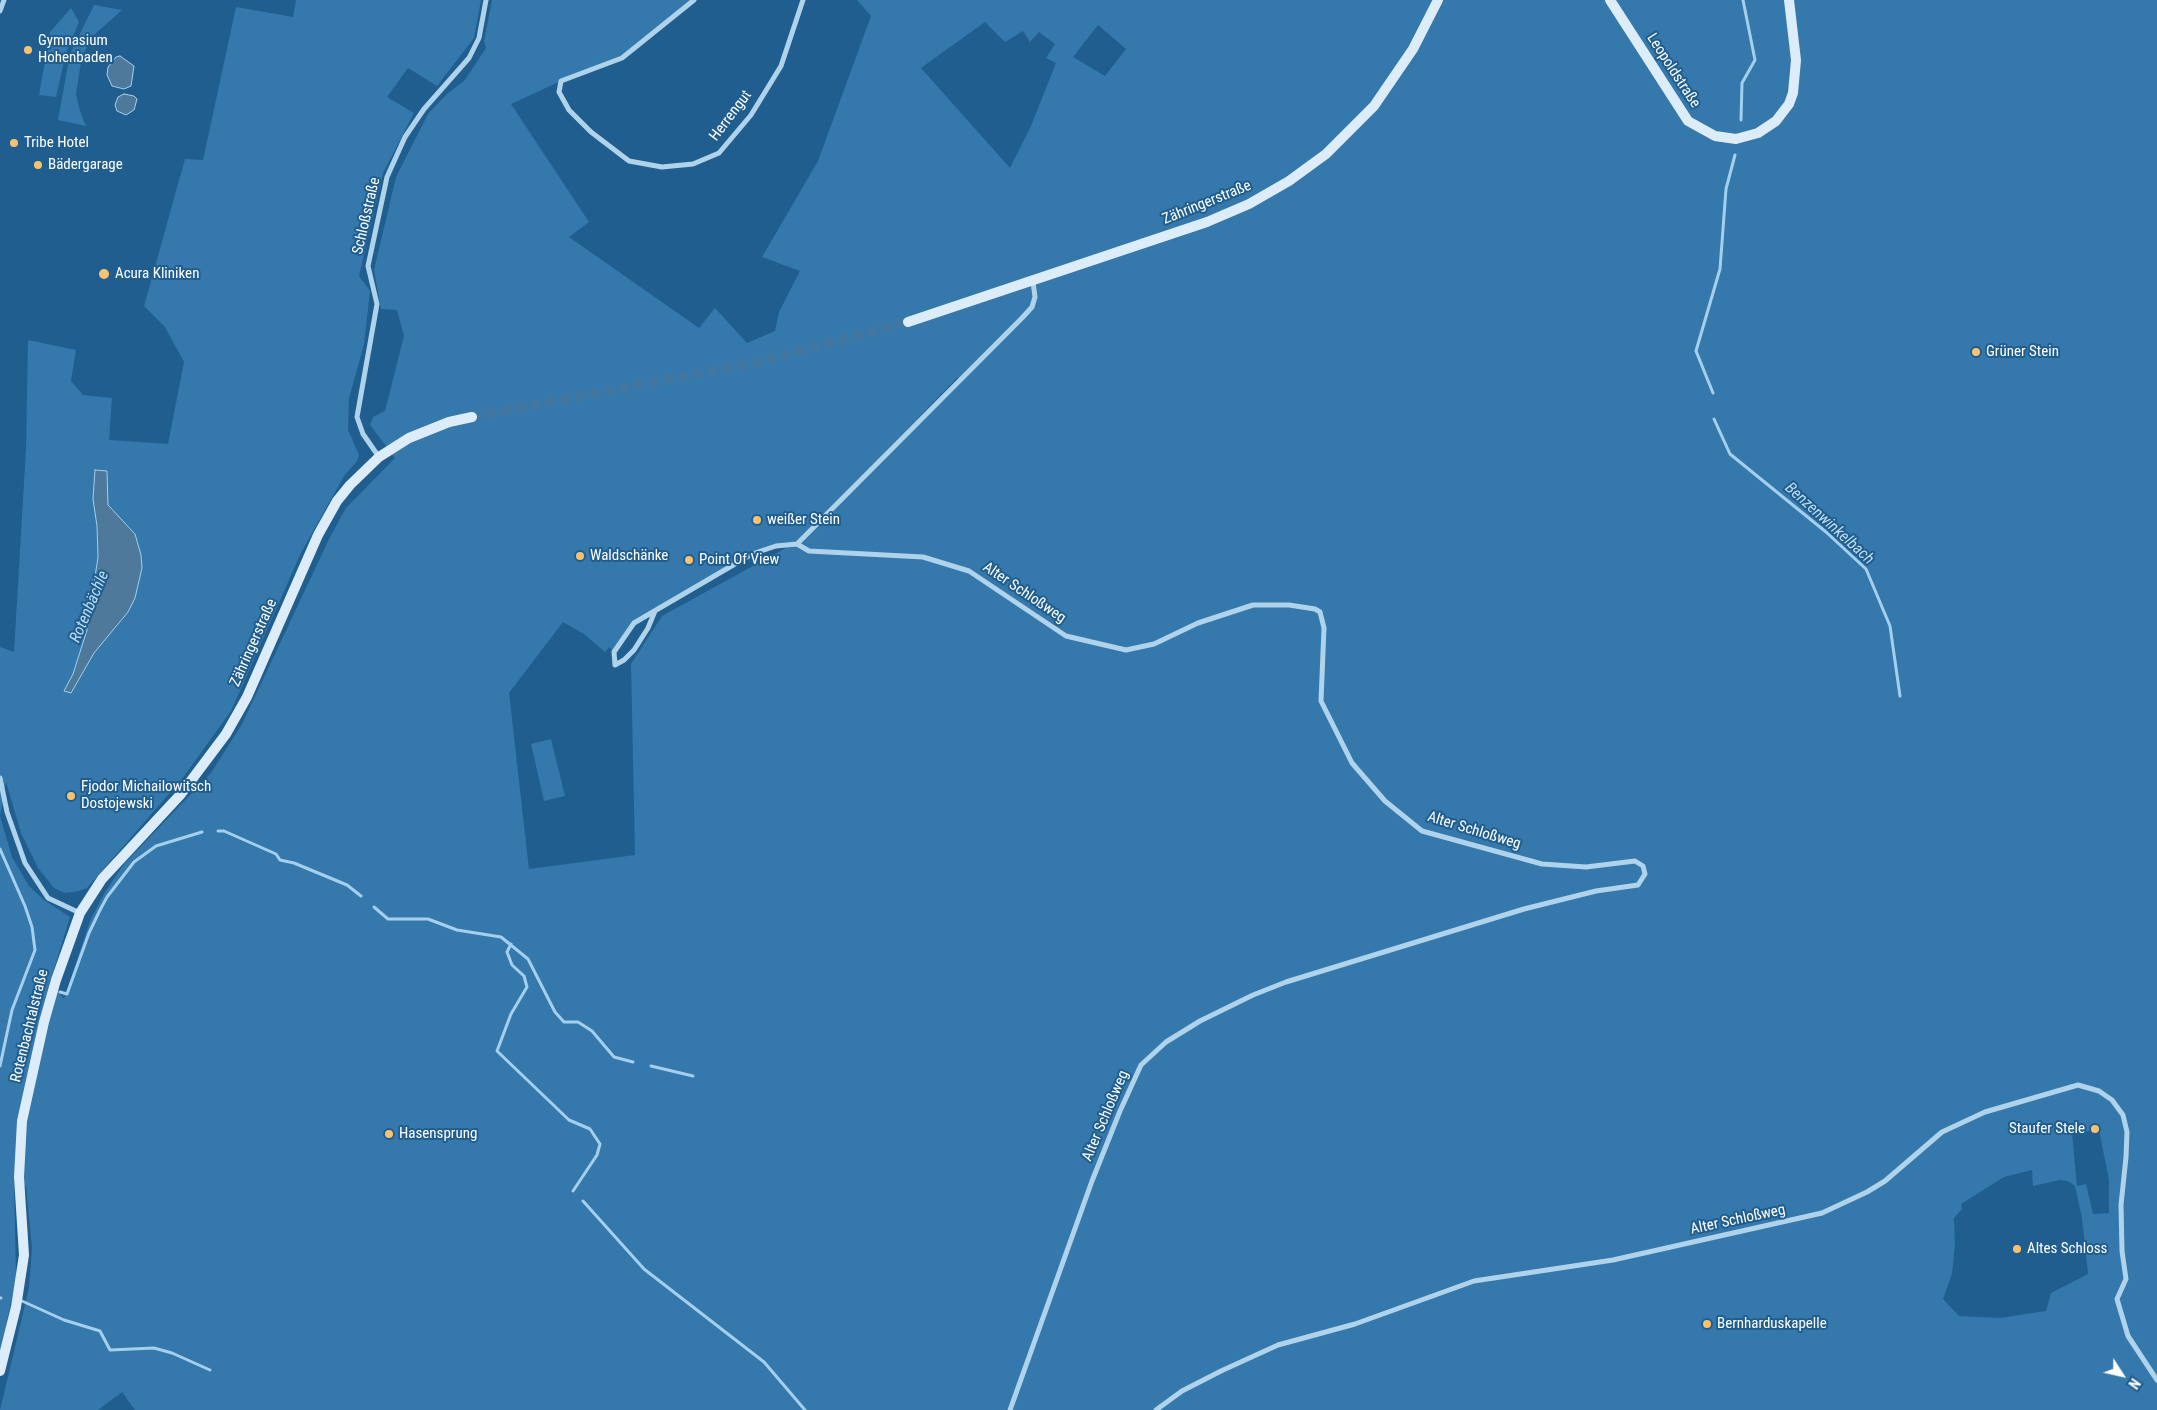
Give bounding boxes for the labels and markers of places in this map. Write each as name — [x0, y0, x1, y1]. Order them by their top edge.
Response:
place label: Gymnasium Hohenbaden — [38, 32, 113, 67]
marker: Gymnasium Hohenbaden — [22, 44, 34, 56]
place label: Tribe Hotel — [24, 134, 89, 152]
marker: Tribe Hotel — [8, 137, 20, 149]
place label: Bädergarage — [48, 156, 123, 174]
marker: Bädergarage — [32, 159, 44, 171]
place label: Acura Kliniken — [115, 265, 199, 283]
marker: Acura Kliniken — [97, 267, 111, 281]
place label: Grüner Stein — [1986, 343, 2059, 361]
marker: Grüner Stein — [1970, 346, 1982, 358]
place label: weißer Stein — [767, 511, 840, 529]
marker: weißer Stein — [751, 514, 763, 526]
place label: Waldschänke — [590, 547, 668, 565]
marker: Waldschänke — [574, 550, 586, 562]
place label: Point Of View — [699, 551, 779, 569]
marker: Point Of View — [683, 554, 695, 566]
place label: Fjodor Michailowitsch Dostojewski — [81, 778, 211, 813]
marker: Fjodor Michailowitsch Dostojewski — [65, 790, 77, 802]
place label: Staufer Stele — [2009, 1120, 2085, 1138]
marker: Staufer Stele — [2089, 1123, 2101, 1135]
place label: Hasensprung — [399, 1125, 477, 1143]
marker: Hasensprung — [383, 1128, 395, 1140]
place label: Altes Schloss — [2027, 1240, 2107, 1258]
marker: Altes Schloss — [2011, 1243, 2023, 1255]
place label: Bernharduskapelle — [1717, 1315, 1827, 1333]
marker: Bernharduskapelle — [1701, 1318, 1713, 1330]

